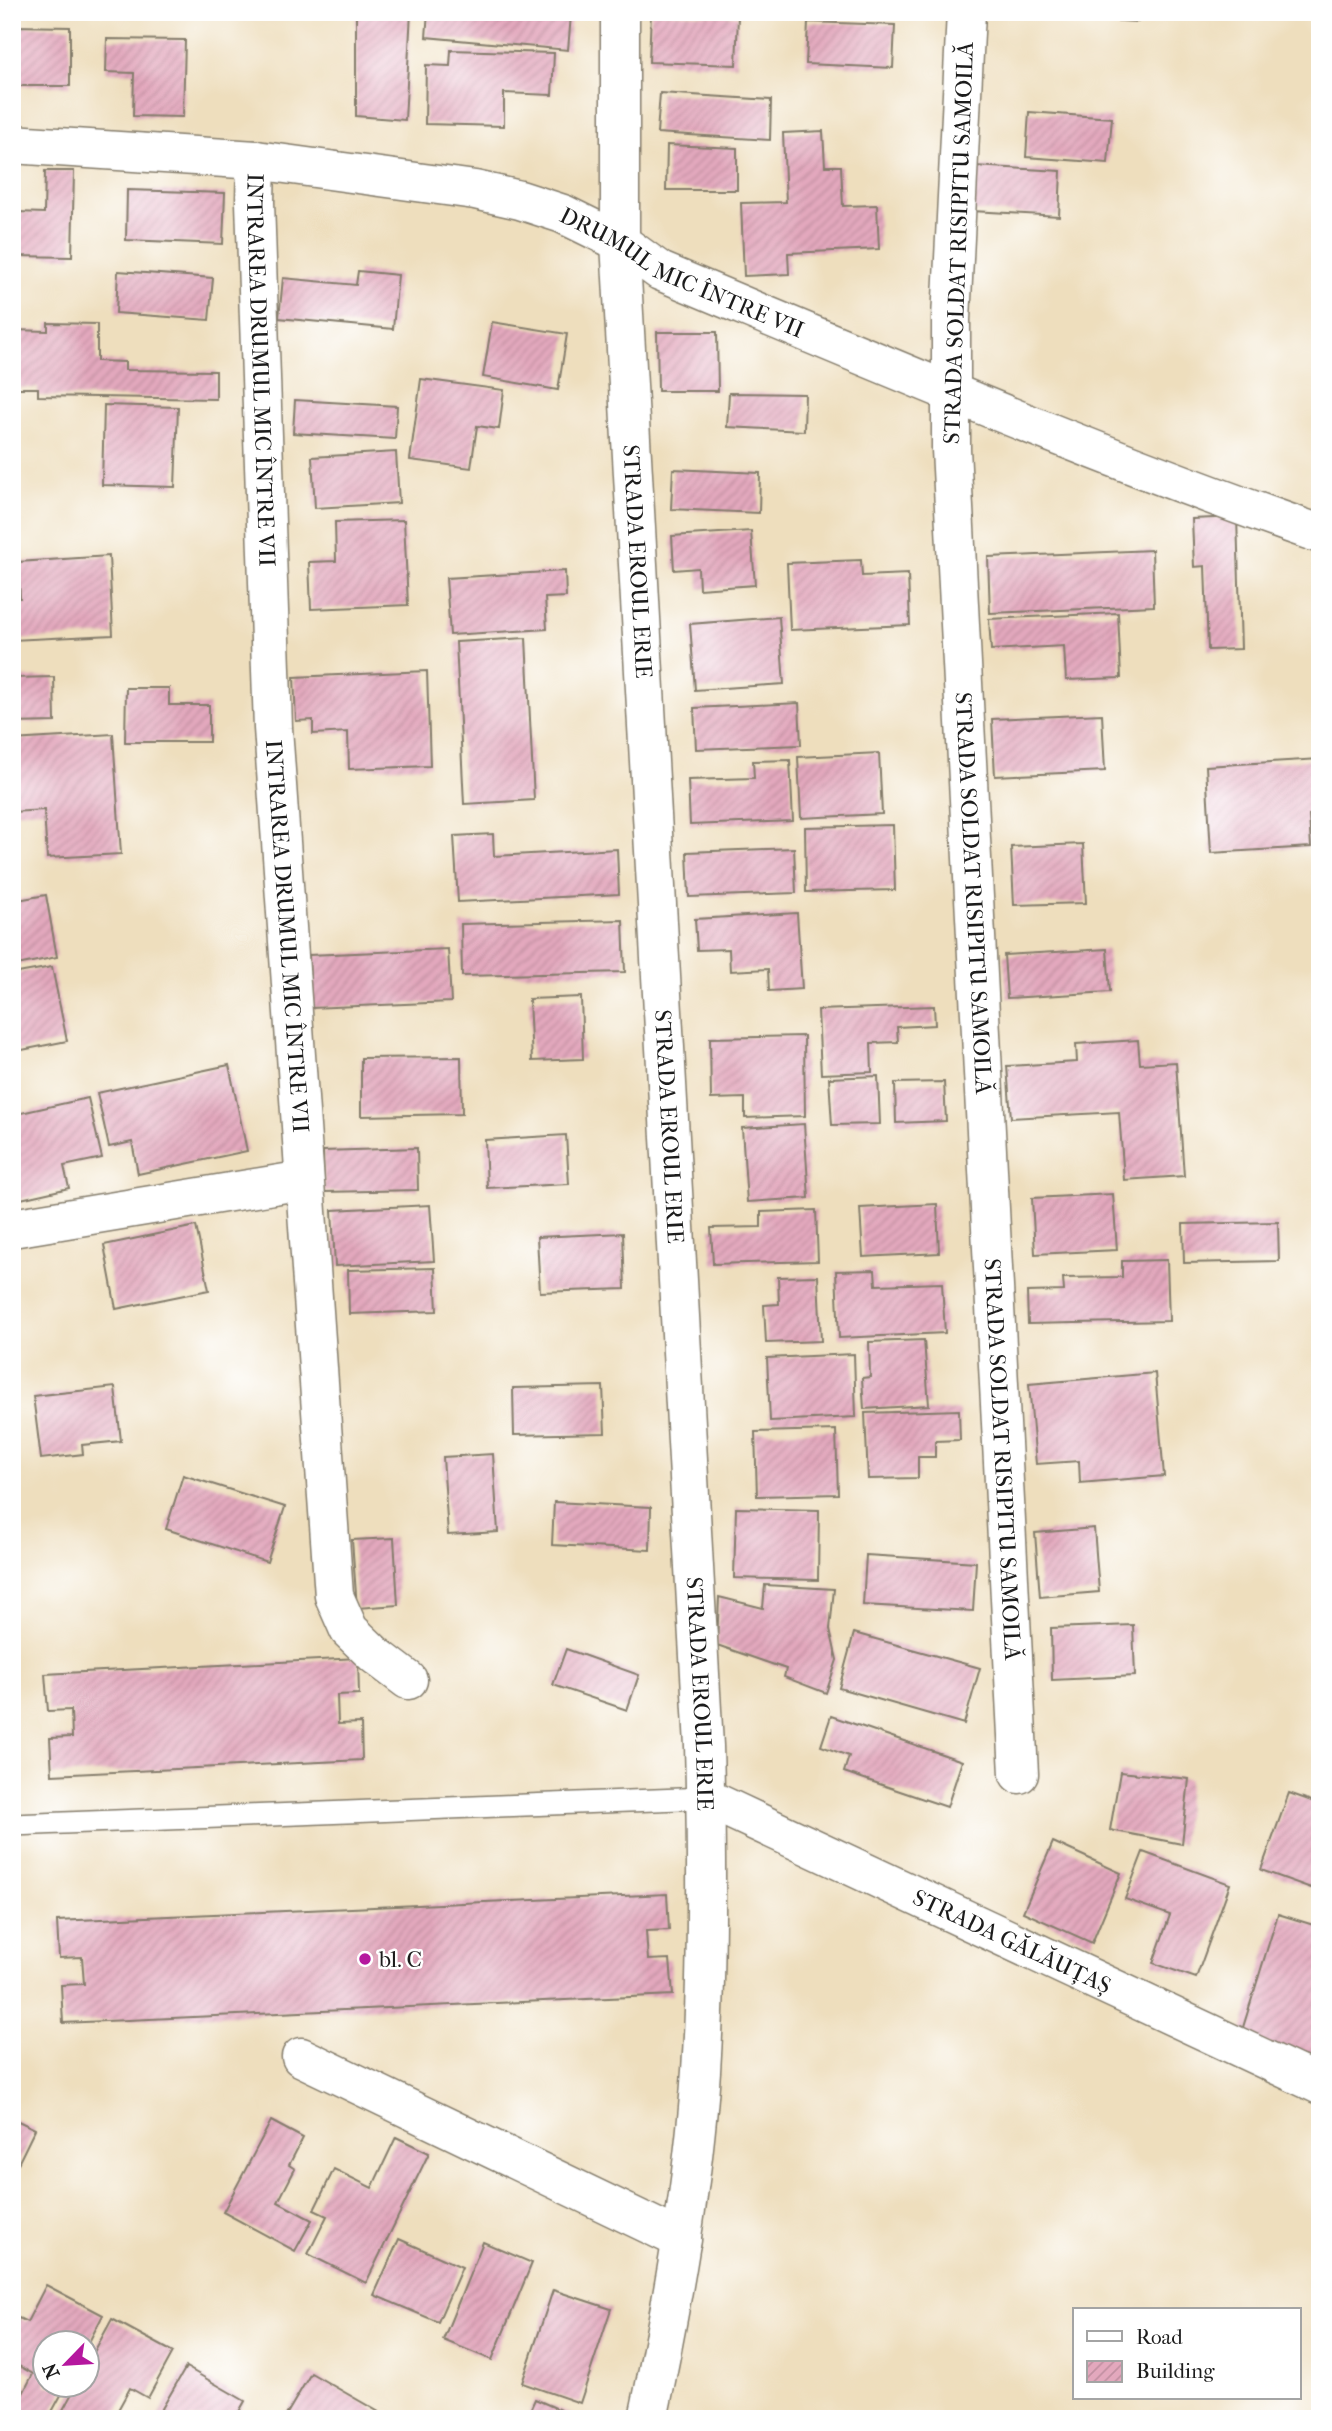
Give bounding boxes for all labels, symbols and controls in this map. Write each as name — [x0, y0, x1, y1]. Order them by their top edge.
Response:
street label: STRADA SOLDAT RISIPITU SAMOILĂ — [938, 40, 979, 445]
street label: INTRAREA DRUMUL MIC ÎNTRE VII — [241, 173, 280, 567]
street label: DRUMUL MIC ÎNTRE VII — [555, 202, 808, 344]
street label: STRADA EROUL ERIE — [617, 444, 657, 679]
street label: STRADA SOLDAT RISIPITU SAMOILĂ — [949, 691, 997, 1096]
street label: INTRAREA DRUMUL MIC ÎNTRE VII — [260, 739, 314, 1134]
street label: STRADA EROUL ERIE — [649, 1009, 689, 1244]
street label: STRADA SOLDAT RISIPITU SAMOILĂ — [979, 1258, 1026, 1662]
street label: STRADA EROUL ERIE — [681, 1576, 719, 1811]
street label: STRADA GĂLĂUȚAȘ — [908, 1884, 1115, 2000]
place label: bl. C — [378, 1946, 422, 1973]
marker: bl. C — [357, 1951, 373, 1967]
legend — [1073, 2308, 1300, 2400]
text: Road — [1136, 2325, 1183, 2349]
north arrow — [32, 2330, 102, 2400]
text: N — [38, 2359, 65, 2382]
text: Building — [1136, 2359, 1215, 2383]

